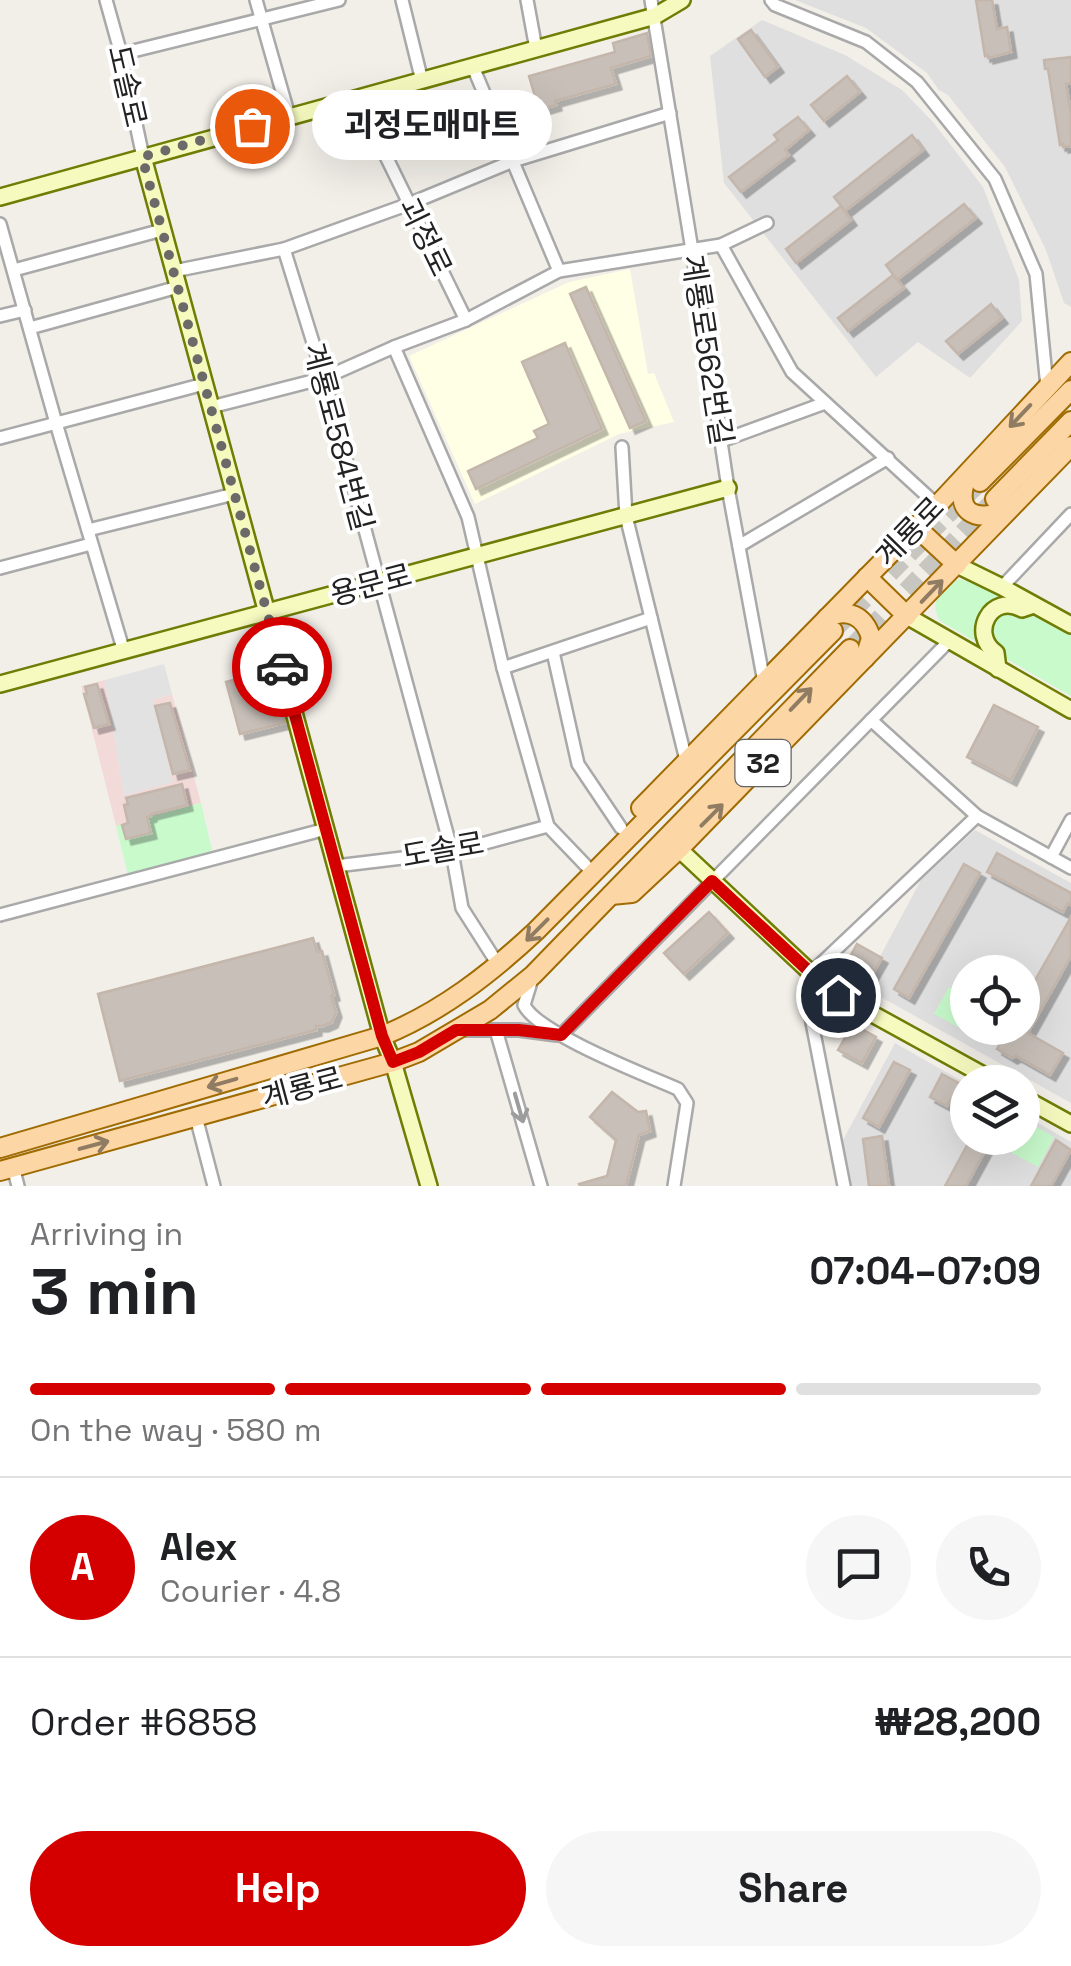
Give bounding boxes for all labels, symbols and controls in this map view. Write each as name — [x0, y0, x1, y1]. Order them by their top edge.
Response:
street label: 도솔로 — [99, 41, 156, 131]
pin — [210, 84, 295, 169]
callout: 괴정도매마트 — [312, 91, 552, 161]
icon: bag — [225, 99, 280, 154]
text: 괴정도매마트 — [344, 105, 520, 145]
street label: 괴정로 — [390, 191, 461, 283]
street label: 계룡로562번길 — [673, 252, 742, 448]
street label: 계룡로584번길 — [295, 338, 382, 535]
one-way arrow — [1008, 404, 1032, 428]
street label: 계룡로 — [867, 488, 952, 575]
street label: 용문로 — [326, 555, 416, 614]
one-way arrow — [920, 579, 944, 603]
courier — [232, 617, 332, 717]
icon: car — [255, 640, 310, 695]
one-way arrow — [788, 688, 812, 712]
road number: 32 — [736, 740, 790, 786]
one-way arrow — [699, 804, 723, 828]
street label: 도솔로 — [399, 823, 487, 876]
one-way arrow — [525, 917, 549, 941]
pin — [796, 953, 881, 1038]
map controls — [950, 955, 1040, 1155]
button: locate — [950, 955, 1040, 1045]
icon: home — [811, 968, 866, 1023]
street label: 계룡로 — [257, 1058, 347, 1117]
button: layers — [950, 1065, 1040, 1155]
one-way arrow — [206, 1075, 238, 1093]
one-way arrow — [511, 1092, 529, 1123]
one-way arrow — [78, 1135, 109, 1153]
text: Arriving in — [30, 1214, 183, 1254]
text: 07:04–07:09 — [809, 1247, 1041, 1295]
text: 3 min — [30, 1250, 199, 1333]
text: On the way · 580 m — [30, 1410, 322, 1450]
button: chat — [806, 1515, 911, 1620]
button: phone — [936, 1515, 1041, 1620]
text: Alex — [160, 1523, 237, 1571]
text: A — [70, 1543, 95, 1591]
text: Courier · 4.8 — [160, 1571, 341, 1611]
text: Order #6858 — [30, 1698, 257, 1746]
text: ₩28,200 — [874, 1698, 1041, 1746]
button: Help — [30, 1831, 526, 1946]
button: Share — [546, 1831, 1041, 1946]

